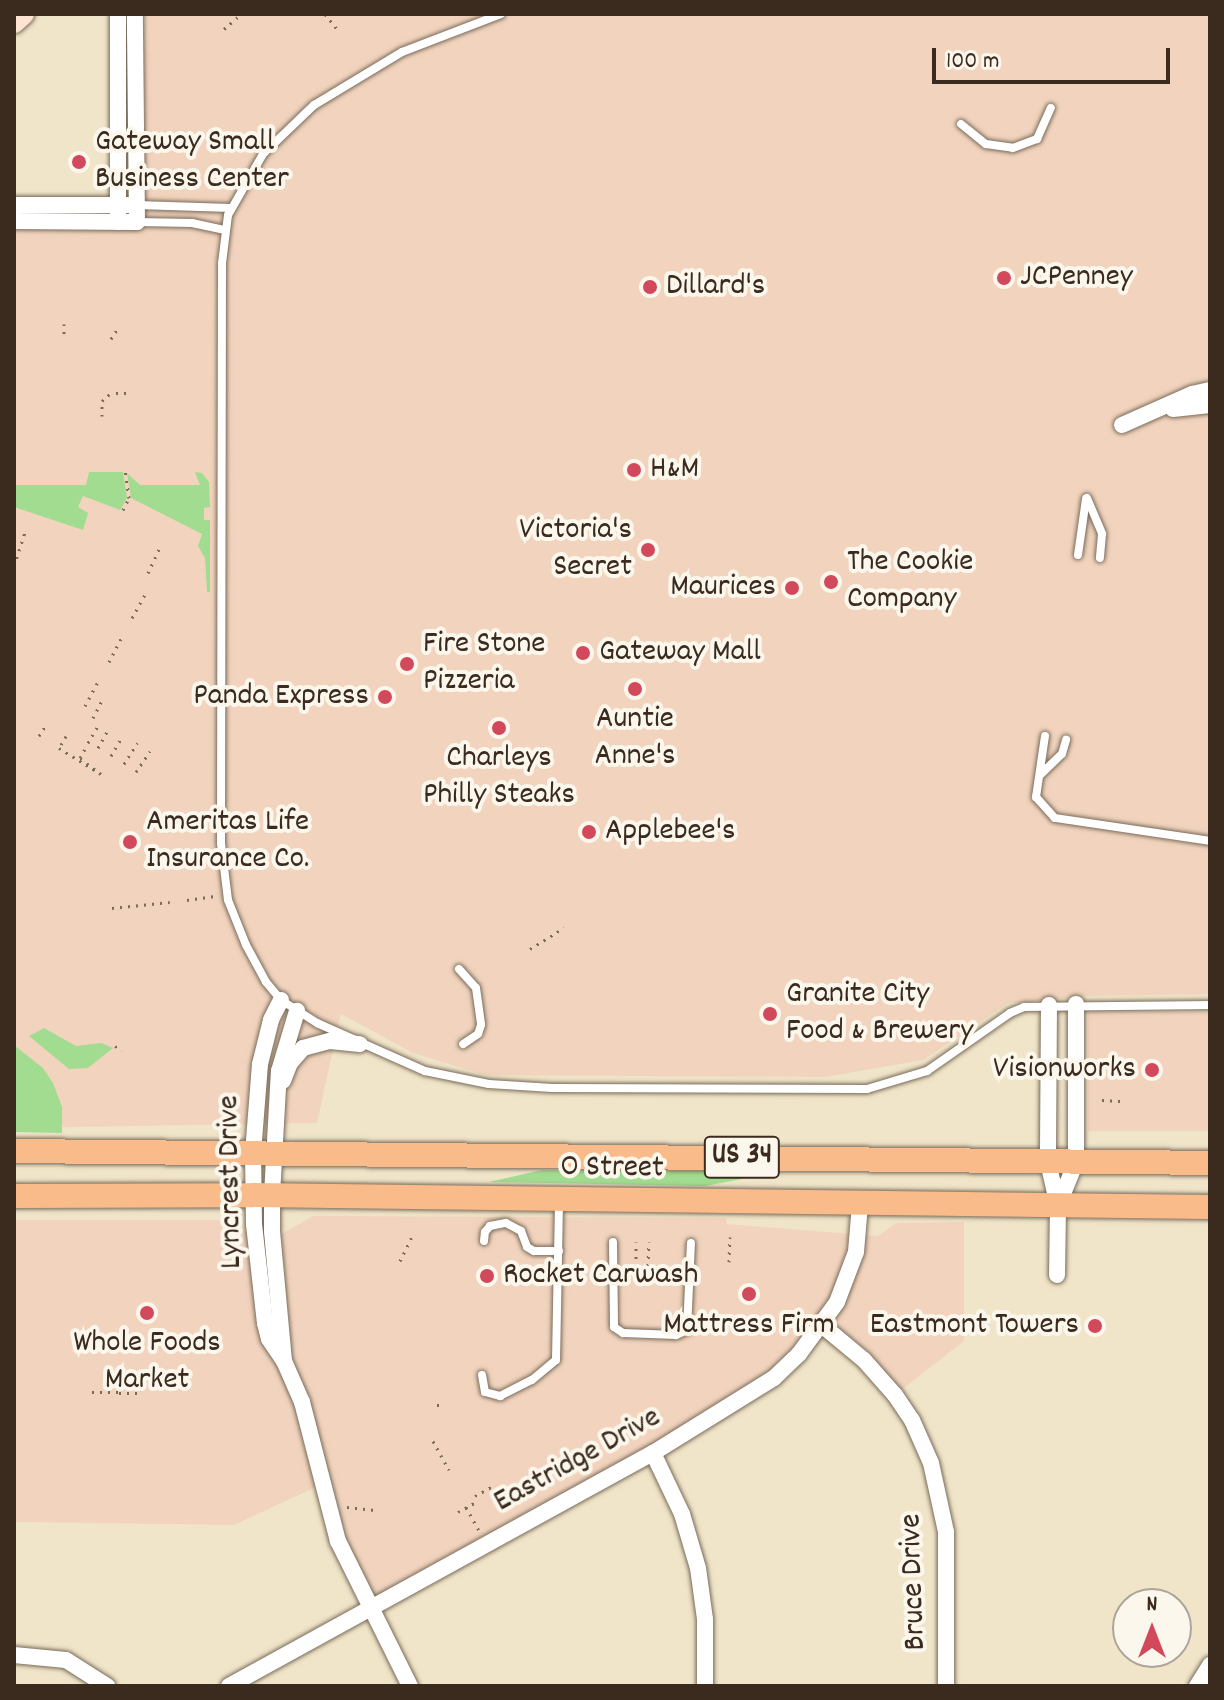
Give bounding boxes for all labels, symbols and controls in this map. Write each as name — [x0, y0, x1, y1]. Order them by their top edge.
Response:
scale bar — [936, 32, 1174, 82]
text: 100 m — [946, 45, 999, 79]
place label: Gateway Small Business Center — [95, 125, 289, 200]
marker: Gateway Small Business Center — [70, 153, 88, 171]
place label: JCPenney — [1020, 259, 1133, 297]
place label: Dillard's — [666, 268, 765, 306]
marker: JCPenney — [995, 269, 1013, 287]
marker: Dillard's — [641, 278, 659, 296]
place label: H&M — [650, 451, 699, 489]
marker: H&M — [625, 461, 643, 479]
place label: Victoria's Secret — [519, 513, 632, 588]
marker: Victoria's Secret — [639, 541, 657, 559]
place label: The Cookie Company — [847, 545, 973, 620]
place label: Maurices — [670, 569, 776, 607]
marker: The Cookie Company — [822, 573, 840, 591]
marker: Maurices — [783, 579, 801, 597]
place label: Fire Stone Pizzeria — [423, 627, 545, 702]
place label: Gateway Mall — [599, 634, 761, 672]
marker: Gateway Mall — [574, 644, 592, 662]
marker: Fire Stone Pizzeria — [398, 655, 416, 673]
place label: Panda Express — [193, 678, 369, 716]
marker: Auntie Anne's — [626, 680, 644, 698]
marker: Panda Express — [376, 688, 394, 706]
place label: Auntie Anne's — [595, 702, 675, 777]
marker: Charleys Philly Steaks — [490, 719, 508, 737]
place label: Charleys Philly Steaks — [423, 741, 575, 816]
place label: Ameritas Life Insurance Co. — [146, 805, 309, 880]
place label: Applebee's — [605, 813, 735, 851]
marker: Applebee's — [580, 823, 598, 841]
marker: Ameritas Life Insurance Co. — [121, 833, 139, 851]
place label: Granite City Food & Brewery — [786, 977, 973, 1052]
marker: Granite City Food & Brewery — [761, 1005, 779, 1023]
place label: Visionworks — [993, 1051, 1136, 1089]
marker: Visionworks — [1143, 1061, 1161, 1079]
street label: Lyncrest Drive — [211, 1095, 253, 1269]
road number: US 34 — [702, 1131, 782, 1183]
street label: O Street — [560, 1149, 664, 1189]
place label: Rocket Carwash — [503, 1257, 698, 1295]
marker: Rocket Carwash — [478, 1267, 496, 1285]
marker: Mattress Firm — [740, 1285, 758, 1303]
marker: Whole Foods Market — [138, 1304, 156, 1322]
place label: Mattress Firm — [663, 1307, 835, 1345]
place label: Eastmont Towers — [870, 1307, 1079, 1345]
marker: Eastmont Towers — [1086, 1317, 1104, 1335]
place label: Whole Foods Market — [73, 1326, 221, 1401]
street label: Eastridge Drive — [488, 1399, 668, 1523]
street label: Bruce Drive — [893, 1513, 937, 1651]
north arrow — [1112, 1588, 1192, 1668]
text: N — [1147, 1590, 1157, 1621]

